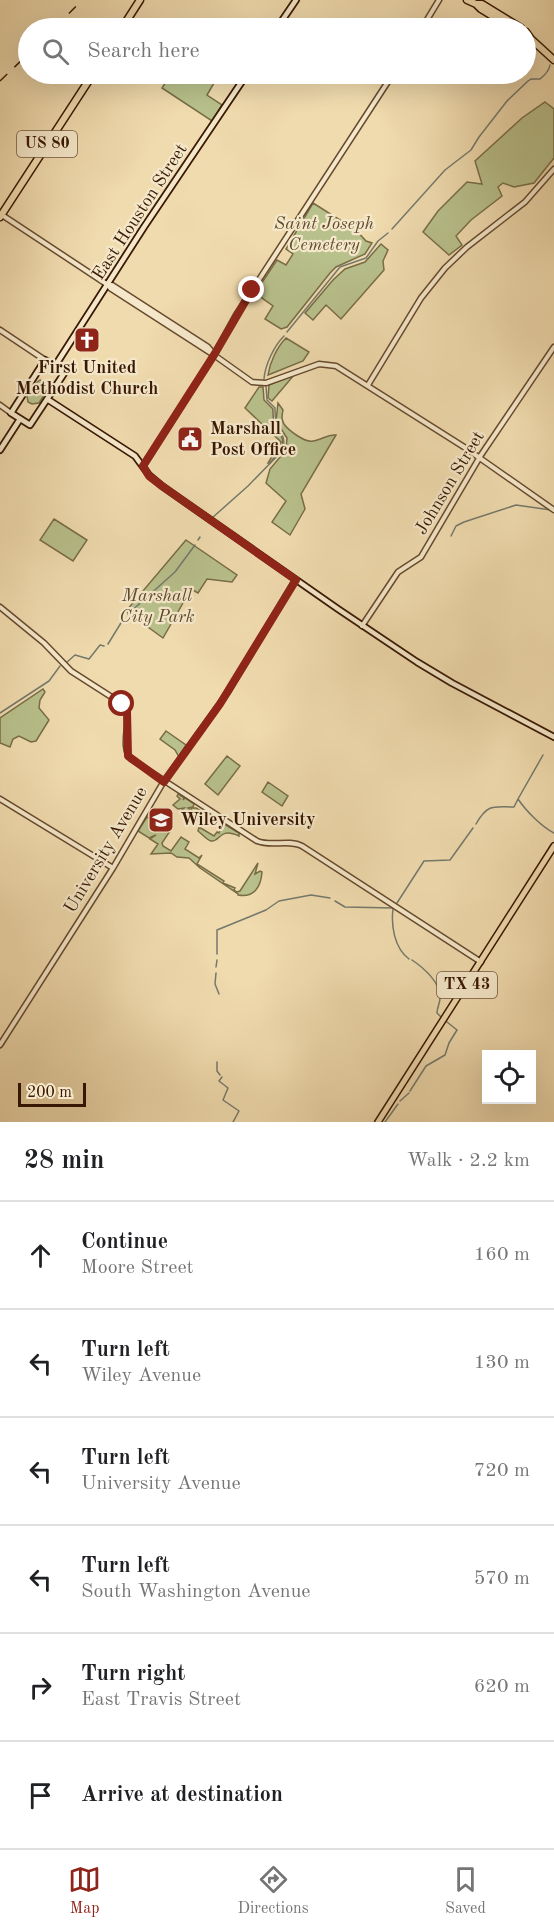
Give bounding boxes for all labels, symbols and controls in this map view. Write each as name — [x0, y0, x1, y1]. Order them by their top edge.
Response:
search box — [18, 18, 536, 84]
icon: search — [39, 35, 72, 68]
text: Search here — [87, 40, 200, 62]
road number: US 80 — [17, 131, 77, 157]
street label: East Houston Street — [89, 141, 191, 283]
park label: Saint Joseph Cemetery — [274, 215, 374, 254]
route end — [238, 276, 264, 302]
church icon: First United Methodist Church — [72, 325, 102, 355]
place label: First United Methodist Church — [16, 359, 158, 398]
place label: Marshall Post Office — [210, 420, 296, 459]
public building icon: Marshall Post Office — [175, 424, 205, 454]
street label: Johnson Street — [412, 428, 488, 538]
park label: Marshall City Park — [119, 587, 195, 626]
route start — [108, 690, 134, 716]
street label: University Avenue — [61, 784, 151, 916]
school or university icon: Wiley University — [146, 805, 176, 835]
place label: Wiley University — [180, 811, 316, 829]
road number: TX 43 — [437, 972, 497, 998]
map controls — [482, 1050, 536, 1104]
button: locate — [482, 1050, 536, 1104]
scale bar — [18, 1080, 86, 1108]
text: 200 m — [27, 1085, 72, 1101]
text: 28 min — [24, 1148, 104, 1174]
text: Walk · 2.2 km — [407, 1151, 530, 1171]
text: Continue — [81, 1231, 168, 1253]
icon: ahead — [24, 1239, 57, 1272]
text: 160 m — [474, 1245, 530, 1265]
text: Moore Street — [81, 1258, 194, 1278]
text: Turn left — [81, 1339, 170, 1361]
icon: left — [24, 1347, 57, 1380]
text: 130 m — [474, 1353, 530, 1373]
text: Wiley Avenue — [81, 1366, 201, 1386]
text: Turn left — [81, 1447, 170, 1469]
icon: left — [24, 1455, 57, 1488]
text: 720 m — [474, 1461, 530, 1481]
text: University Avenue — [81, 1474, 241, 1494]
text: Turn left — [81, 1555, 170, 1577]
icon: left — [24, 1563, 57, 1596]
text: 570 m — [474, 1569, 530, 1589]
text: South Washington Avenue — [81, 1582, 311, 1602]
text: Turn right — [81, 1663, 185, 1685]
icon: right — [24, 1671, 57, 1704]
text: 620 m — [474, 1677, 530, 1697]
text: East Travis Street — [81, 1690, 241, 1710]
icon: arrive — [24, 1779, 57, 1812]
text: Arrive at destination — [81, 1784, 283, 1806]
tab: Map — [68, 1863, 101, 1919]
tab: Directions — [238, 1863, 309, 1919]
tab: Saved — [445, 1863, 486, 1919]

